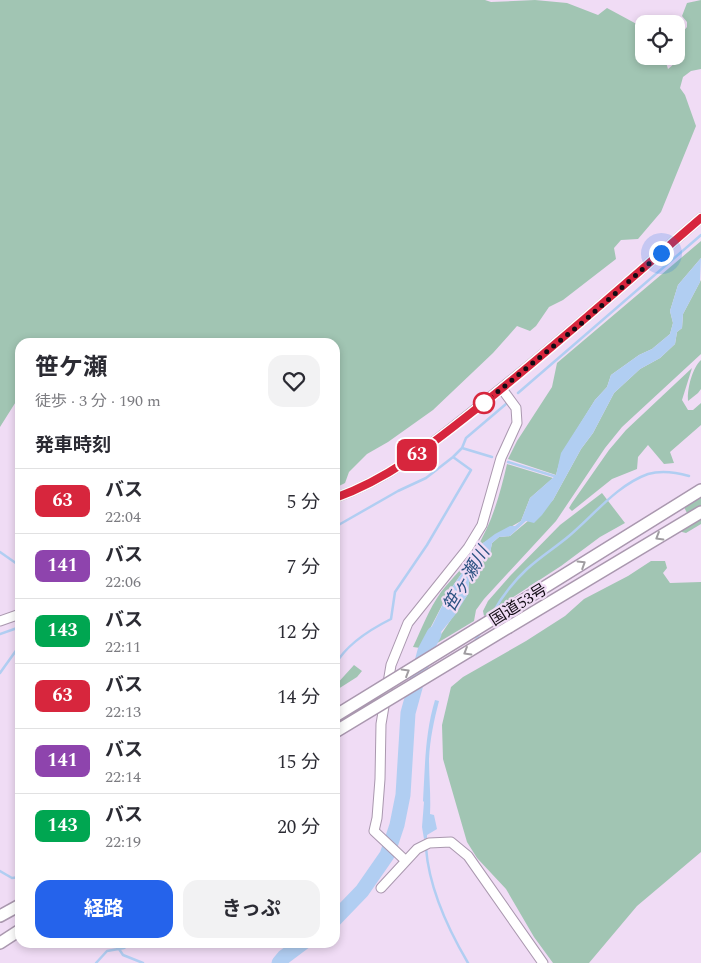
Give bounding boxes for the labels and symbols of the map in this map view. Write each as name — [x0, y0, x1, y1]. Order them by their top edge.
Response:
your location — [649, 241, 674, 266]
unlabelled marker — [473, 392, 495, 414]
line badge: 63 — [394, 439, 440, 471]
one-way arrow — [656, 531, 665, 541]
water label: 笹ヶ瀬川 — [436, 540, 498, 617]
one-way arrow — [576, 561, 585, 571]
street label: 国道53号 — [485, 578, 552, 632]
one-way arrow — [464, 646, 473, 656]
one-way arrow — [401, 669, 410, 679]

